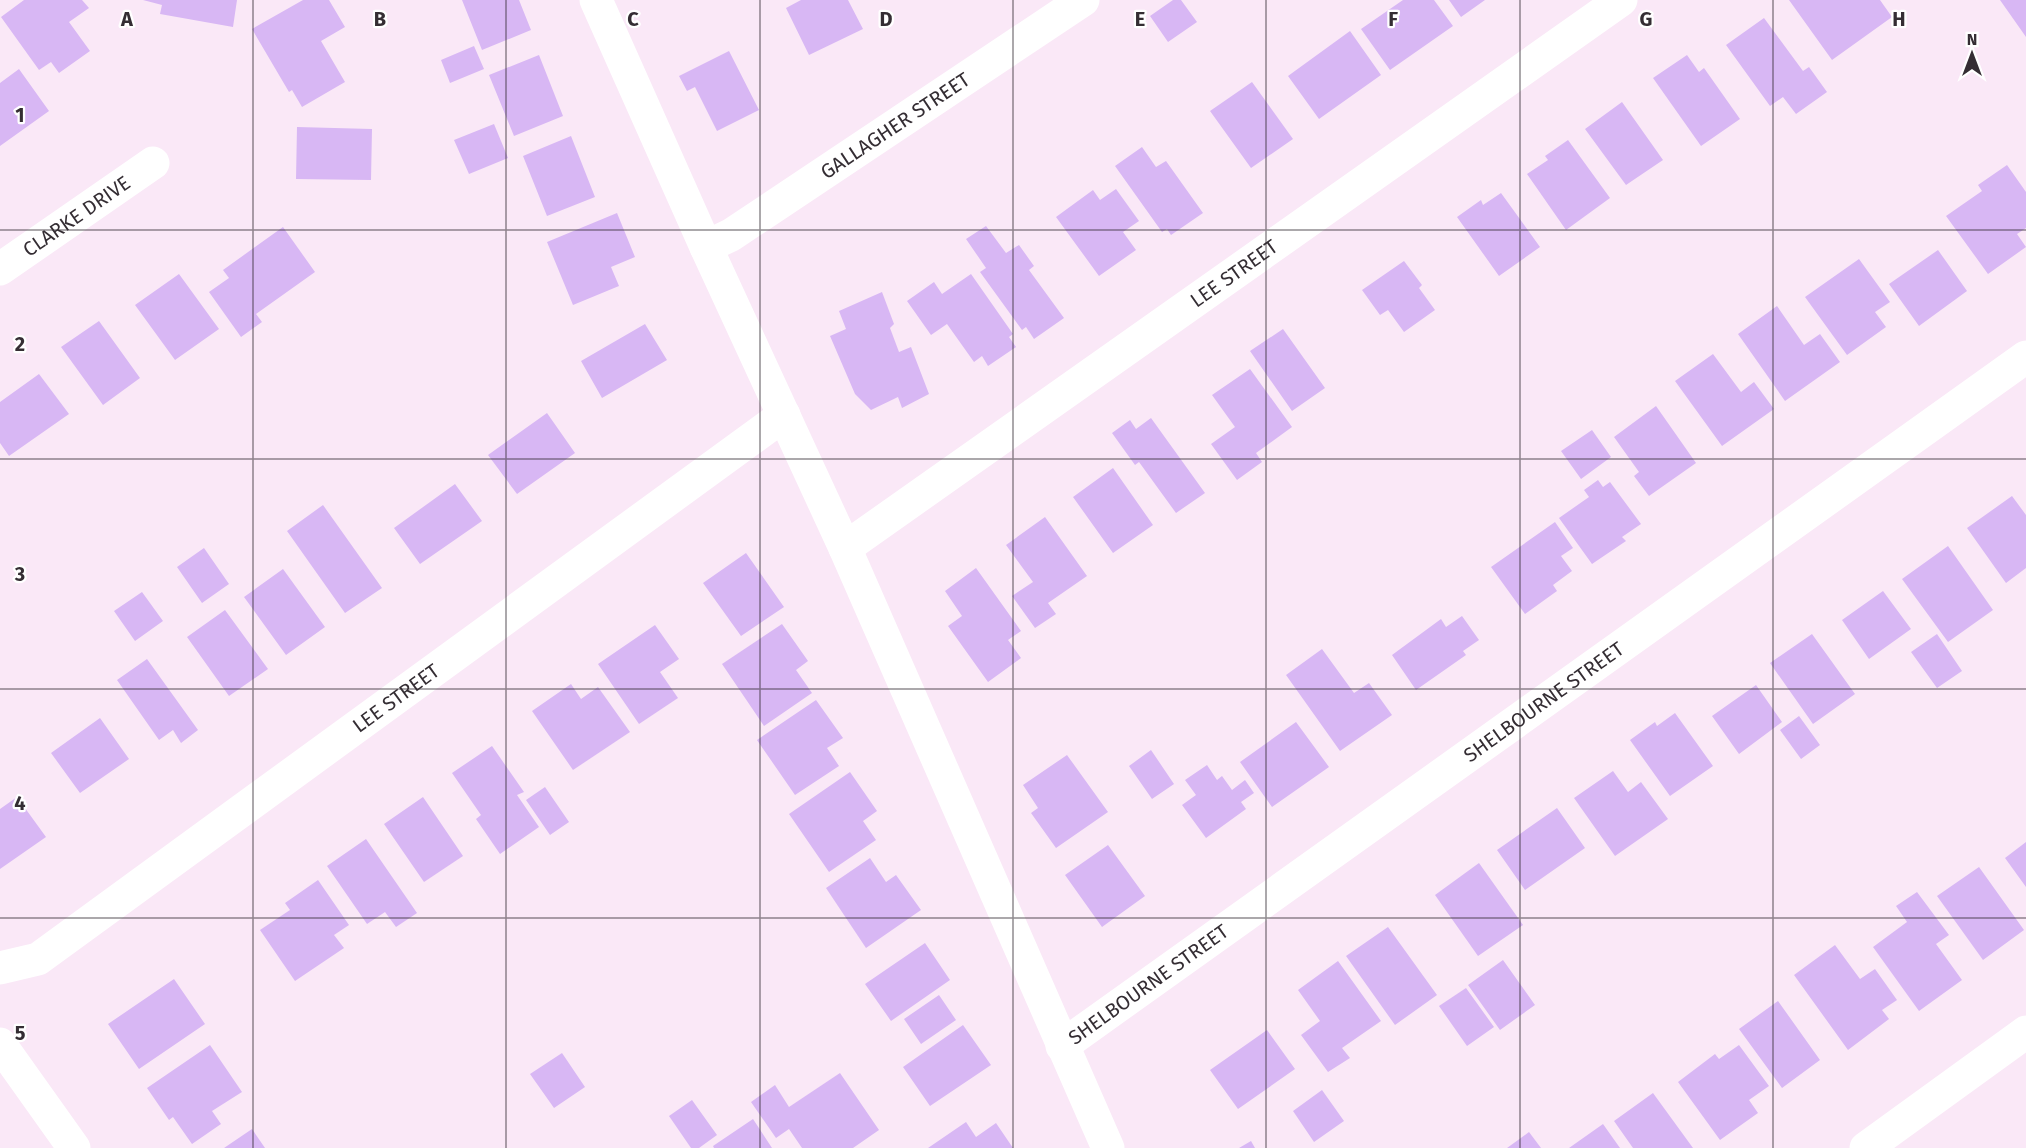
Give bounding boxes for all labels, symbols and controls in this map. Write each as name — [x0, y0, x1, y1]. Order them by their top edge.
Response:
text: A — [120, 7, 134, 31]
text: B — [374, 7, 386, 31]
text: C — [627, 7, 639, 31]
text: D — [879, 7, 893, 31]
text: E — [1135, 7, 1145, 31]
text: F — [1388, 7, 1398, 31]
text: G — [1640, 7, 1652, 31]
text: H — [1892, 7, 1906, 31]
north arrow — [1942, 24, 2002, 84]
text: N — [1967, 30, 1977, 49]
street label: GALLAGHER STREET — [816, 67, 975, 184]
text: 1 — [15, 103, 25, 127]
street label: CLARKE DRIVE — [18, 171, 135, 262]
street label: LEE STREET — [1186, 234, 1283, 312]
text: 2 — [15, 332, 25, 356]
text: 3 — [14, 562, 25, 586]
street label: SHELBOURNE STREET — [1459, 636, 1629, 767]
street label: LEE STREET — [348, 658, 444, 738]
text: 4 — [14, 791, 26, 815]
street label: SHELBOURNE STREET — [1064, 919, 1233, 1050]
text: 5 — [15, 1021, 26, 1045]

